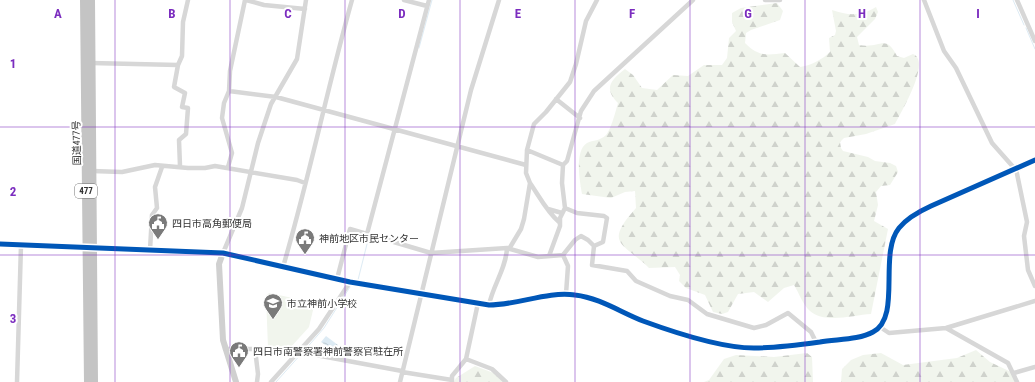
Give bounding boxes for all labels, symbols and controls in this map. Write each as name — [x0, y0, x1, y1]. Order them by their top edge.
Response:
text: A — [54, 6, 62, 21]
text: B — [168, 6, 176, 21]
text: C — [284, 6, 292, 21]
text: D — [398, 6, 406, 21]
text: E — [515, 6, 522, 21]
text: F — [629, 6, 635, 21]
text: G — [744, 6, 752, 21]
text: H — [858, 6, 866, 21]
text: I — [976, 6, 980, 21]
text: 1 — [10, 56, 16, 71]
street label: 国道477号 — [71, 120, 82, 165]
text: 2 — [10, 184, 17, 199]
road number: 477 — [75, 184, 97, 198]
public building icon: 四日市高角郵便局 — [147, 212, 169, 240]
place label: 四日市高角郵便局 — [172, 218, 252, 229]
public building icon: 神前地区市民センター — [294, 227, 316, 255]
place label: 神前地区市民センター — [319, 233, 419, 244]
school or university icon: 市立神前小学校 — [262, 292, 284, 320]
place label: 市立神前小学校 — [287, 298, 357, 309]
text: 3 — [10, 311, 16, 326]
public building icon: 四日市南警察署神前警察官駐在所 — [228, 340, 250, 368]
place label: 四日市南警察署神前警察官駐在所 — [253, 346, 403, 357]

